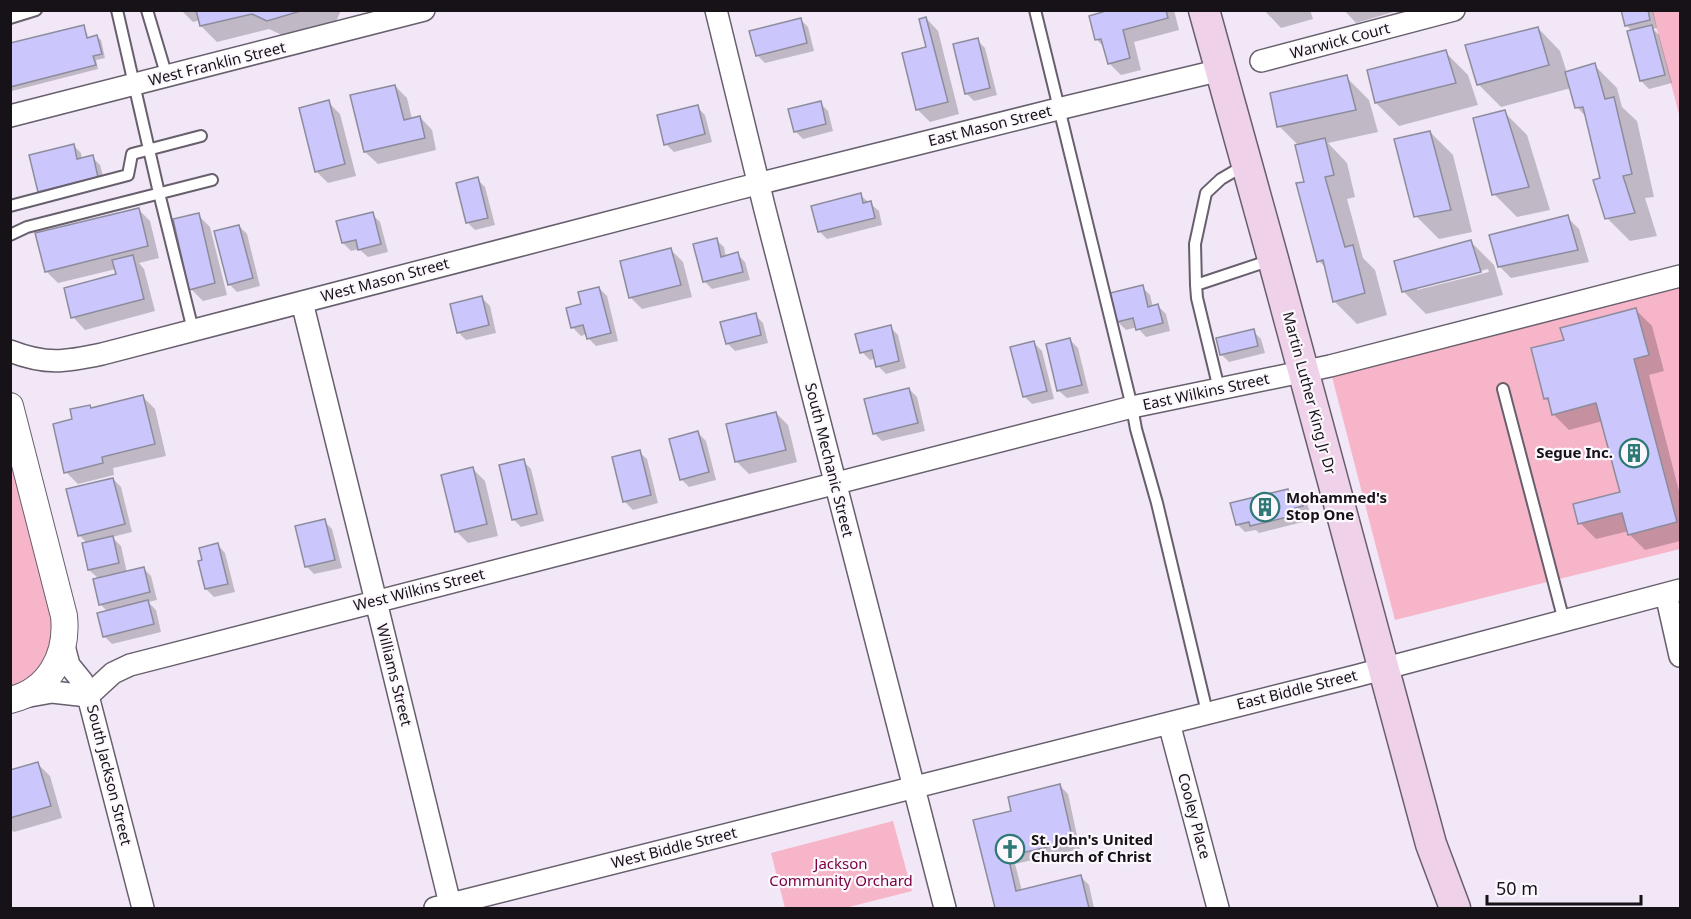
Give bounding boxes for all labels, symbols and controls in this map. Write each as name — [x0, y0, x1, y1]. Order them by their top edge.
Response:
street label: Warwick Court — [1288, 17, 1392, 63]
street label: West Franklin Street — [146, 36, 288, 90]
street label: East Mason Street — [926, 100, 1054, 150]
street label: West Mason Street — [318, 252, 452, 306]
street label: Martin Luther King Jr Dr — [1279, 309, 1341, 476]
street label: East Wilkins Street — [1141, 368, 1272, 414]
street label: South Mechanic Street — [801, 381, 859, 540]
building icon: Segue Inc. — [1618, 437, 1650, 469]
place label: Segue Inc. — [1536, 442, 1613, 462]
place label: Mohammed's Stop One — [1286, 487, 1387, 524]
building icon: Mohammed's Stop One — [1249, 491, 1281, 523]
street label: West Wilkins Street — [351, 563, 487, 615]
street label: Williams Street — [373, 621, 417, 729]
street label: East Biddle Street — [1234, 664, 1360, 714]
street label: South Jackson Street — [83, 702, 137, 848]
street label: Cooley Place — [1174, 771, 1216, 861]
street label: West Biddle Street — [609, 822, 739, 872]
place label: St. John's United Church of Christ — [1031, 829, 1153, 866]
church icon: St. John's United Church of Christ — [994, 833, 1026, 865]
park label: Jackson Community Orchard — [769, 853, 913, 890]
scale bar — [1487, 868, 1642, 906]
text: 50 m — [1496, 876, 1538, 900]

